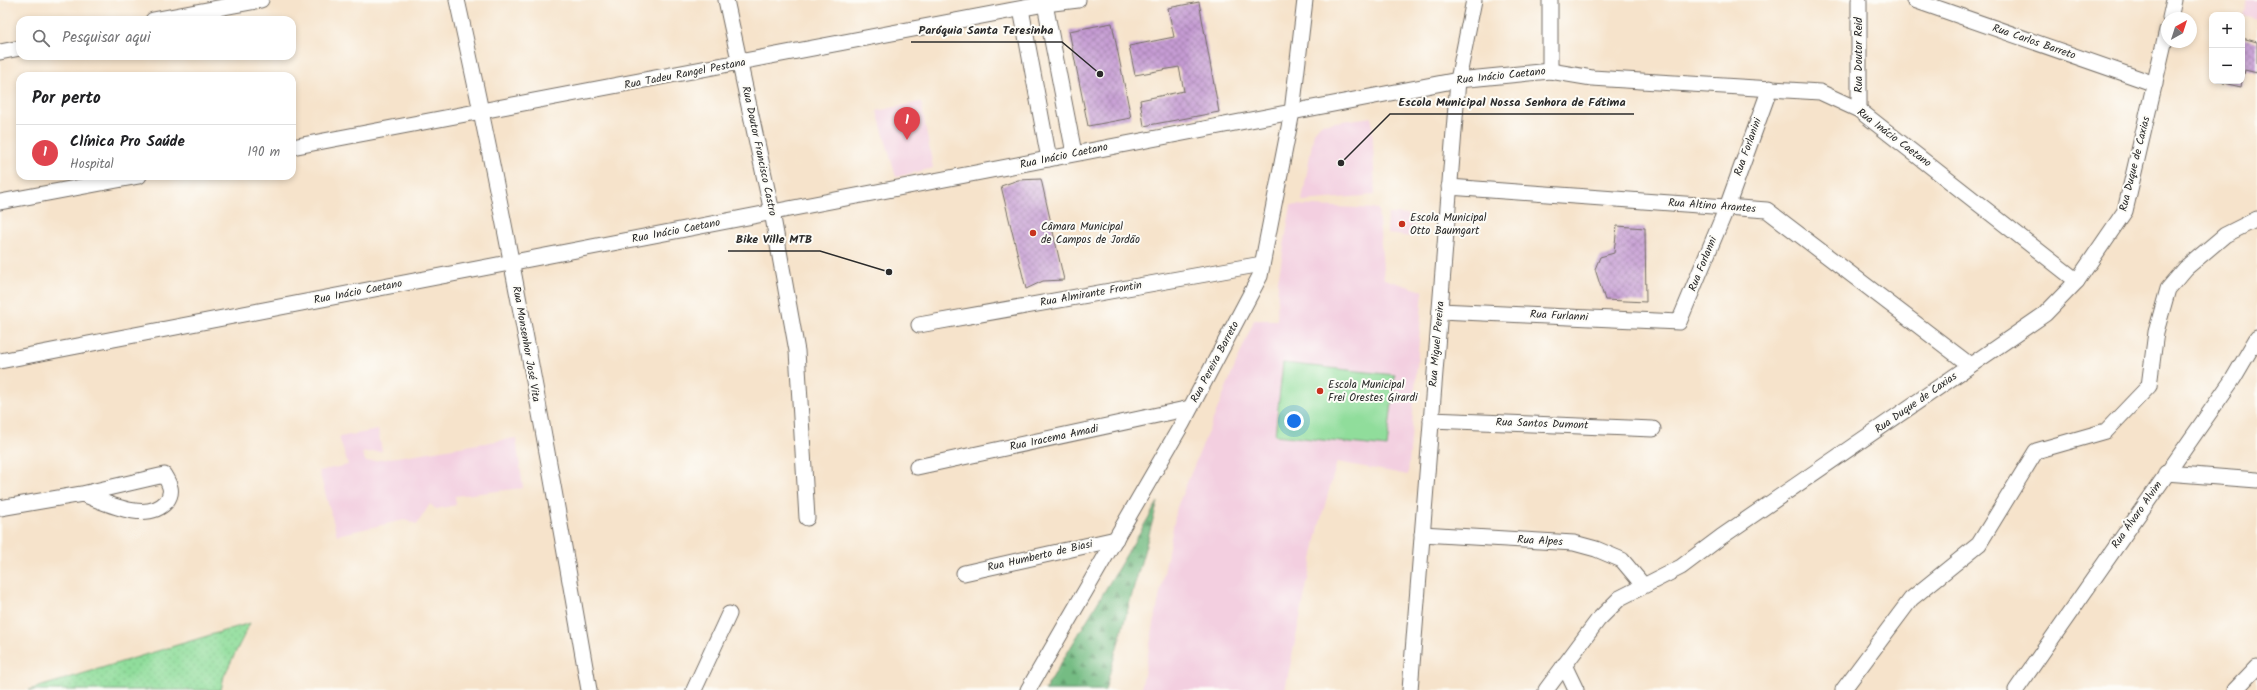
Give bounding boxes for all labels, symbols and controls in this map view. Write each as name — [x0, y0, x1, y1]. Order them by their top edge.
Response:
north arrow — [2161, 12, 2197, 48]
map controls — [2209, 12, 2245, 84]
button: + — [2209, 12, 2245, 48]
search box — [16, 16, 296, 60]
street label: Rua Doutor Reid — [1850, 17, 1868, 93]
callout: Paróquia Santa Teresinha — [911, 18, 1062, 42]
street label: Rua Carlos Barreto — [1990, 19, 2078, 65]
text: Paróquia Santa Teresinha — [919, 21, 1053, 40]
text: Pesquisar aqui — [62, 26, 151, 50]
icon: search — [30, 27, 52, 49]
button: − — [2209, 48, 2245, 84]
street label: Rua Tadeu Rangel Pestana — [623, 53, 747, 95]
street label: Rua Inácio Caetano — [1455, 62, 1547, 90]
street label: Rua Doutor Francisco Castro — [736, 84, 782, 218]
text: Por perto — [32, 85, 101, 112]
callout: Escola Municipal Nossa Senhora de Fátima — [1390, 90, 1634, 114]
text: Escola Municipal Nossa Senhora de Fátima — [1398, 93, 1626, 112]
street label: Rua Inácio Caetano — [1853, 104, 1935, 172]
pin: 1 — [894, 107, 920, 140]
street label: Rua Duque de Caxias — [2114, 114, 2156, 213]
street label: Rua Forlanini — [1729, 115, 1767, 178]
text: Clínica Pro Saúde — [70, 130, 185, 154]
street label: Rua Inácio Caetano — [1018, 138, 1110, 174]
text: 1 — [43, 142, 47, 163]
text: 190 m — [248, 142, 280, 163]
text: Hospital — [70, 154, 114, 175]
street label: Rua Altino Arantes — [1667, 194, 1757, 218]
place label: Escola Municipal Otto Baumgart — [1410, 209, 1487, 240]
street label: Rua Inácio Caetano — [630, 214, 722, 248]
place label: Câmara Municipal de Campos de Jordão — [1041, 218, 1140, 249]
marker: Escola Municipal Otto Baumgart — [1397, 219, 1407, 229]
callout: Bike Ville MTB — [728, 227, 820, 251]
marker: Câmara Municipal de Campos de Jordão — [1028, 228, 1038, 238]
text: Bike Ville MTB — [736, 230, 812, 249]
street label: Rua Forlanni — [1684, 233, 1722, 294]
street label: Rua Inácio Caetano — [312, 275, 404, 309]
street label: Rua Almirante Frontin — [1039, 276, 1144, 312]
street label: Rua Monsenhor José Vita — [507, 285, 545, 403]
street label: Rua Miguel Pereira — [1424, 300, 1450, 388]
street label: Rua Furlanni — [1529, 305, 1589, 327]
street label: Rua Pereira Barreto — [1186, 318, 1244, 406]
street label: Rua Duque de Caxias — [1871, 368, 1961, 438]
place label: Escola Municipal Frei Orestes Girardi — [1328, 376, 1418, 407]
marker: Escola Municipal Frei Orestes Girardi — [1315, 386, 1325, 396]
your location — [1284, 411, 1304, 431]
street label: Rua Santos Dumont — [1495, 413, 1589, 435]
street label: Rua Iracema Amadi — [1008, 420, 1100, 456]
street label: Rua Álvaro Alvim — [2107, 477, 2167, 552]
street label: Rua Alpes — [1517, 531, 1564, 551]
street label: Rua Humberto de Biasi — [986, 535, 1095, 577]

